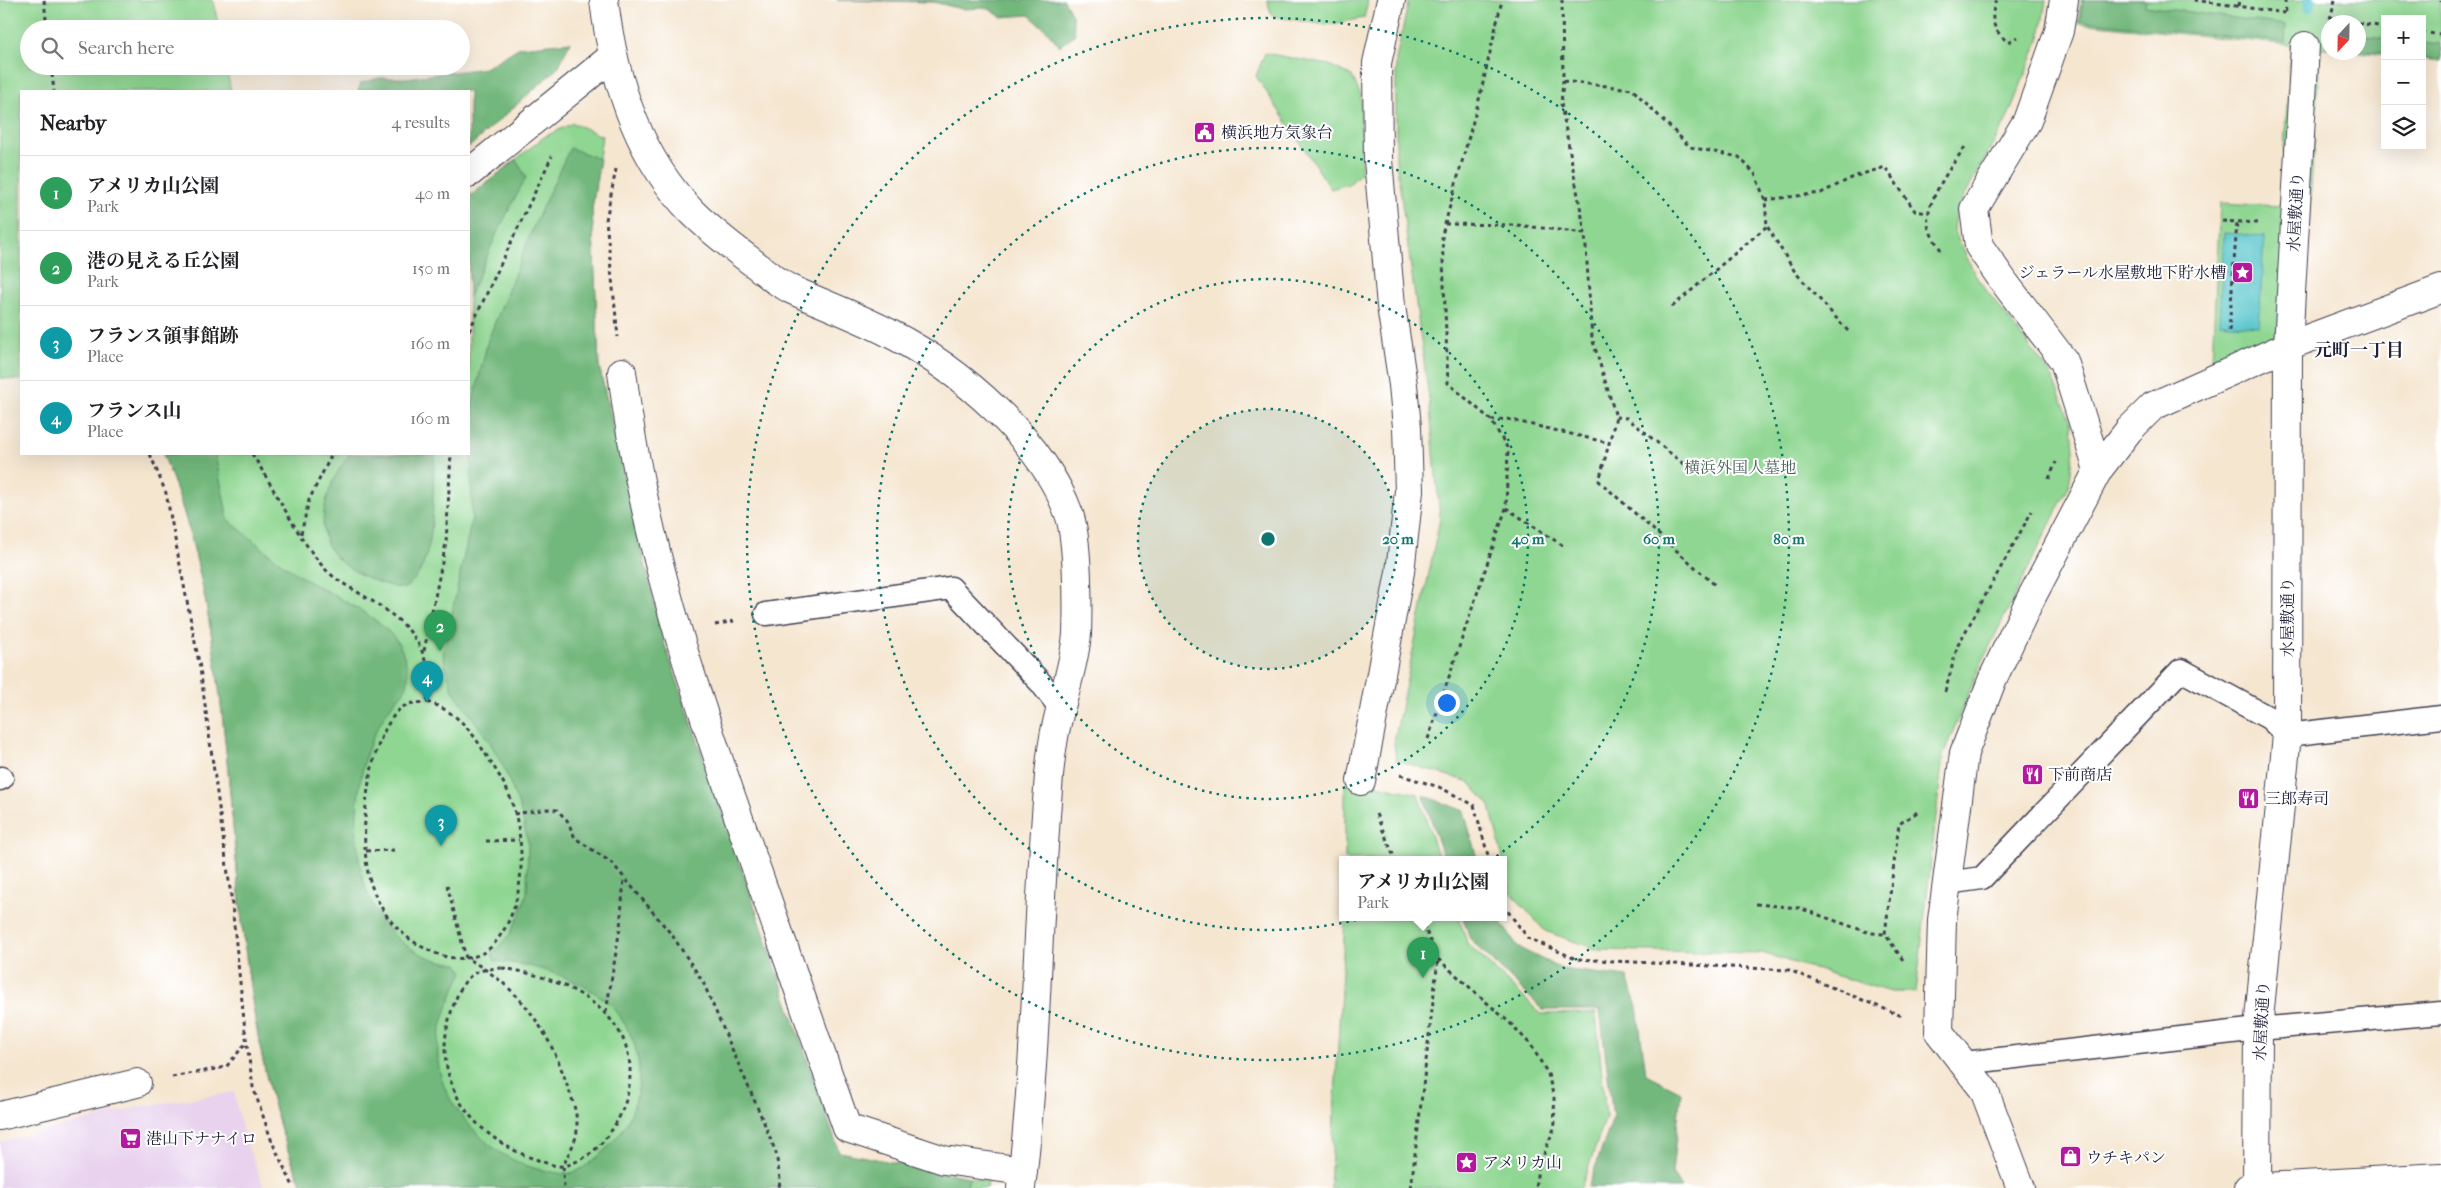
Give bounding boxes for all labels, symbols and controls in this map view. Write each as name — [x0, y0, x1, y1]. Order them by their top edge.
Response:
north arrow — [2321, 15, 2366, 60]
map controls — [2381, 15, 2426, 150]
button: + — [2381, 15, 2426, 60]
search box — [20, 20, 470, 75]
icon: search — [38, 34, 66, 62]
text: Search here — [78, 37, 174, 59]
button: − — [2381, 60, 2426, 105]
button: layers — [2381, 105, 2426, 150]
text: Nearby — [40, 111, 106, 135]
text: 4 results — [392, 113, 450, 132]
public building icon: 横浜地方気象台 — [1193, 120, 1217, 144]
place label: 横浜地方気象台 — [1221, 123, 1333, 142]
street label: 水屋敷通り — [2284, 172, 2307, 252]
text: アメリカ山公園 — [87, 175, 219, 197]
text: 1 — [53, 184, 59, 203]
text: 40 m — [415, 184, 450, 203]
text: Park — [87, 197, 119, 216]
text: 港の見える丘公園 — [87, 250, 239, 272]
text: 2 — [52, 259, 60, 278]
text: 150 m — [412, 259, 450, 278]
place icon: ジェラール水屋敷地下貯水槽 — [2230, 260, 2254, 284]
place label: ジェラール水屋敷地下貯水槽 — [2019, 263, 2226, 282]
text: Park — [87, 272, 119, 291]
text: フランス領事館跡 — [87, 325, 238, 347]
text: 3 — [53, 334, 59, 353]
text: 160 m — [410, 334, 450, 353]
district label: 元町一丁目 — [2314, 340, 2404, 361]
text: Place — [87, 347, 123, 366]
text: フランス山 — [87, 400, 181, 422]
text: 4 — [51, 409, 61, 428]
text: 160 m — [410, 409, 450, 428]
text: Place — [87, 422, 123, 441]
park label: 横浜外国人墓地 — [1684, 458, 1796, 477]
centre of rings — [1259, 530, 1277, 548]
text: 20 m — [1382, 530, 1414, 548]
text: 40 m — [1511, 530, 1545, 548]
text: 60 m — [1643, 530, 1676, 548]
text: 80 m — [1773, 530, 1805, 548]
street label: 水屋敷通り — [2278, 577, 2297, 657]
pin: 2 — [424, 610, 456, 651]
pin: 4 — [411, 661, 443, 702]
your location — [1434, 690, 1460, 716]
restaurant icon: 下前商店 — [2020, 762, 2044, 786]
place label: 下前商店 — [2048, 765, 2112, 784]
restaurant icon: 三郎寿司 — [2237, 786, 2261, 810]
place label: 三郎寿司 — [2265, 789, 2329, 808]
pin: 3 — [425, 805, 457, 846]
popup — [1339, 856, 1507, 921]
text: アメリカ山公園 — [1357, 871, 1489, 893]
text: Park — [1357, 893, 1389, 912]
pin: 1 — [1407, 937, 1439, 978]
street label: 水屋敷通り — [2250, 981, 2273, 1061]
supermarket icon: 港山下ナナイロ — [118, 1126, 142, 1150]
place label: 港山下ナナイロ — [146, 1129, 257, 1148]
shop icon: ウチキパン — [2058, 1145, 2082, 1169]
place label: ウチキパン — [2086, 1148, 2166, 1167]
place icon: アメリカ山 — [1455, 1150, 1479, 1174]
place label: アメリカ山 — [1483, 1153, 1562, 1172]

